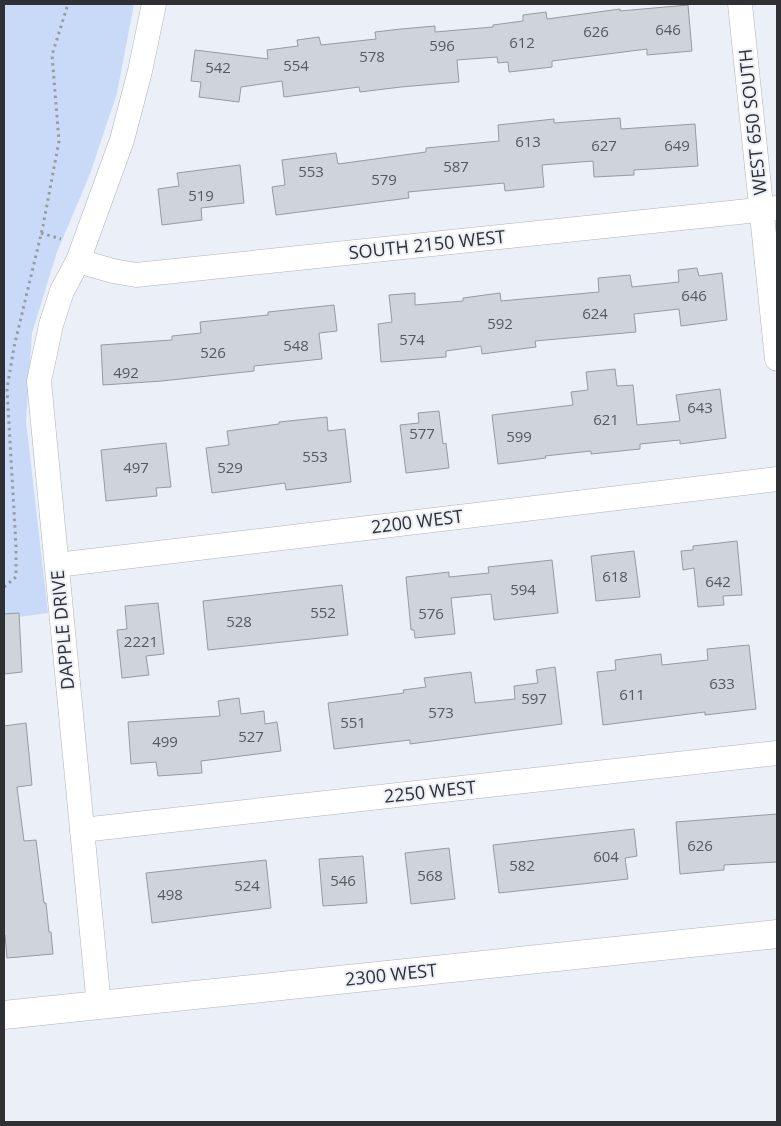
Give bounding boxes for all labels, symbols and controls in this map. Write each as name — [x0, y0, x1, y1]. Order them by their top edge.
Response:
house number: 646 — [655, 19, 681, 39]
house number: 626 — [583, 21, 609, 41]
house number: 612 — [509, 32, 535, 52]
house number: 596 — [429, 35, 455, 55]
house number: 578 — [359, 46, 385, 66]
street label: WEST 650 SOUTH — [732, 48, 772, 196]
house number: 554 — [283, 55, 309, 75]
house number: 542 — [205, 57, 231, 77]
house number: 613 — [515, 131, 541, 151]
house number: 627 — [591, 135, 617, 155]
house number: 649 — [664, 135, 690, 155]
house number: 587 — [443, 156, 469, 176]
house number: 553 — [298, 161, 324, 181]
house number: 579 — [371, 169, 397, 189]
house number: 519 — [188, 185, 214, 205]
street label: SOUTH 2150 WEST — [348, 224, 506, 264]
house number: 646 — [681, 285, 707, 305]
house number: 624 — [582, 303, 608, 323]
house number: 592 — [487, 313, 513, 333]
house number: 574 — [399, 329, 425, 349]
house number: 548 — [283, 335, 309, 355]
house number: 526 — [200, 342, 226, 362]
house number: 492 — [113, 362, 139, 382]
house number: 643 — [687, 397, 713, 417]
house number: 621 — [593, 409, 619, 429]
house number: 577 — [409, 423, 435, 443]
house number: 599 — [506, 426, 532, 446]
house number: 553 — [302, 446, 328, 466]
house number: 497 — [123, 457, 149, 477]
house number: 529 — [217, 457, 243, 477]
street label: 2200 WEST — [370, 503, 464, 539]
house number: 618 — [602, 566, 628, 586]
street label: DAPPLE DRIVE — [45, 569, 79, 691]
house number: 642 — [705, 571, 731, 591]
house number: 594 — [510, 579, 536, 599]
house number: 552 — [310, 602, 336, 622]
house number: 576 — [418, 603, 444, 623]
house number: 528 — [226, 611, 252, 631]
house number: 2221 — [124, 631, 158, 651]
house number: 633 — [709, 673, 735, 693]
house number: 611 — [619, 684, 645, 704]
house number: 597 — [521, 688, 547, 708]
house number: 573 — [428, 702, 454, 722]
house number: 551 — [340, 712, 366, 732]
house number: 527 — [238, 726, 264, 746]
house number: 499 — [152, 731, 178, 751]
street label: 2250 WEST — [383, 774, 477, 808]
house number: 626 — [687, 835, 713, 855]
house number: 604 — [593, 846, 619, 866]
house number: 582 — [509, 855, 535, 875]
house number: 568 — [417, 865, 443, 885]
house number: 546 — [330, 870, 356, 890]
house number: 524 — [234, 875, 260, 895]
house number: 498 — [157, 884, 183, 904]
street label: 2300 WEST — [344, 957, 438, 991]

